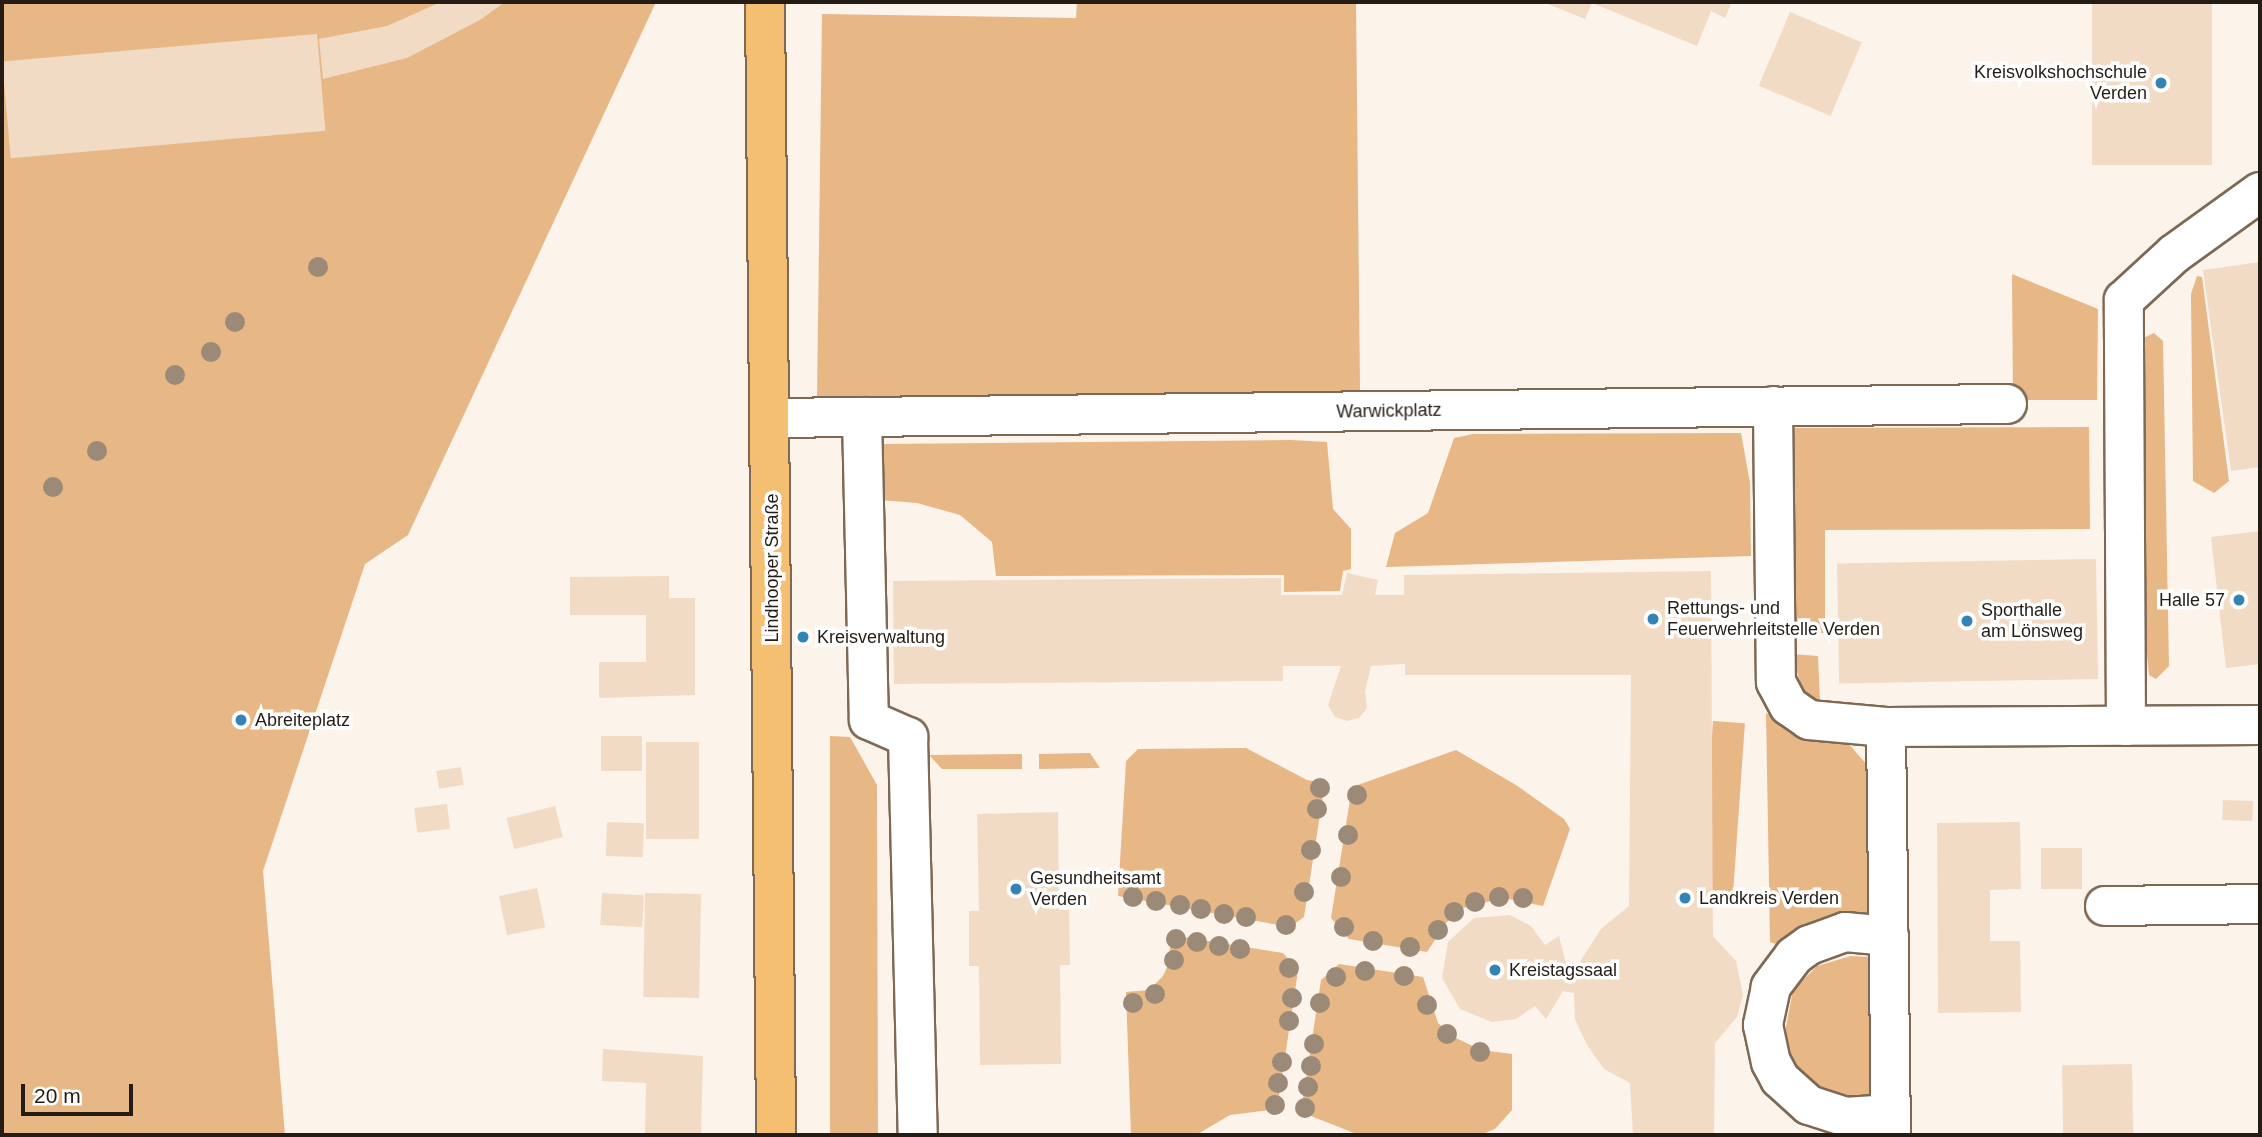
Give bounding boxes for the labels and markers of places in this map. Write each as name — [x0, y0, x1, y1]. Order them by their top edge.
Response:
place label: Kreisvolkshochschule Verden — [1974, 62, 2147, 104]
marker: Kreisvolkshochschule Verden — [2153, 75, 2169, 91]
place label: Halle 57 — [2159, 589, 2225, 611]
marker: Halle 57 — [2231, 592, 2247, 608]
place label: Rettungs- und Feuerwehrleitstelle Verden — [1667, 598, 1880, 640]
place label: Sporthalle am Lönsweg — [1981, 600, 2083, 642]
marker: Rettungs- und Feuerwehrleitstelle Verden — [1645, 611, 1661, 627]
marker: Sporthalle am Lönsweg — [1959, 613, 1975, 629]
place label: Kreisverwaltung — [817, 626, 945, 648]
marker: Kreisverwaltung — [795, 629, 811, 645]
place label: Abreiteplatz — [255, 709, 350, 731]
marker: Abreiteplatz — [233, 712, 249, 728]
place label: Gesundheitsamt Verden — [1030, 868, 1161, 910]
marker: Gesundheitsamt Verden — [1008, 881, 1024, 897]
place label: Landkreis Verden — [1699, 887, 1839, 909]
marker: Landkreis Verden — [1677, 890, 1693, 906]
place label: Kreistagssaal — [1509, 959, 1617, 981]
marker: Kreistagssaal — [1487, 962, 1503, 978]

